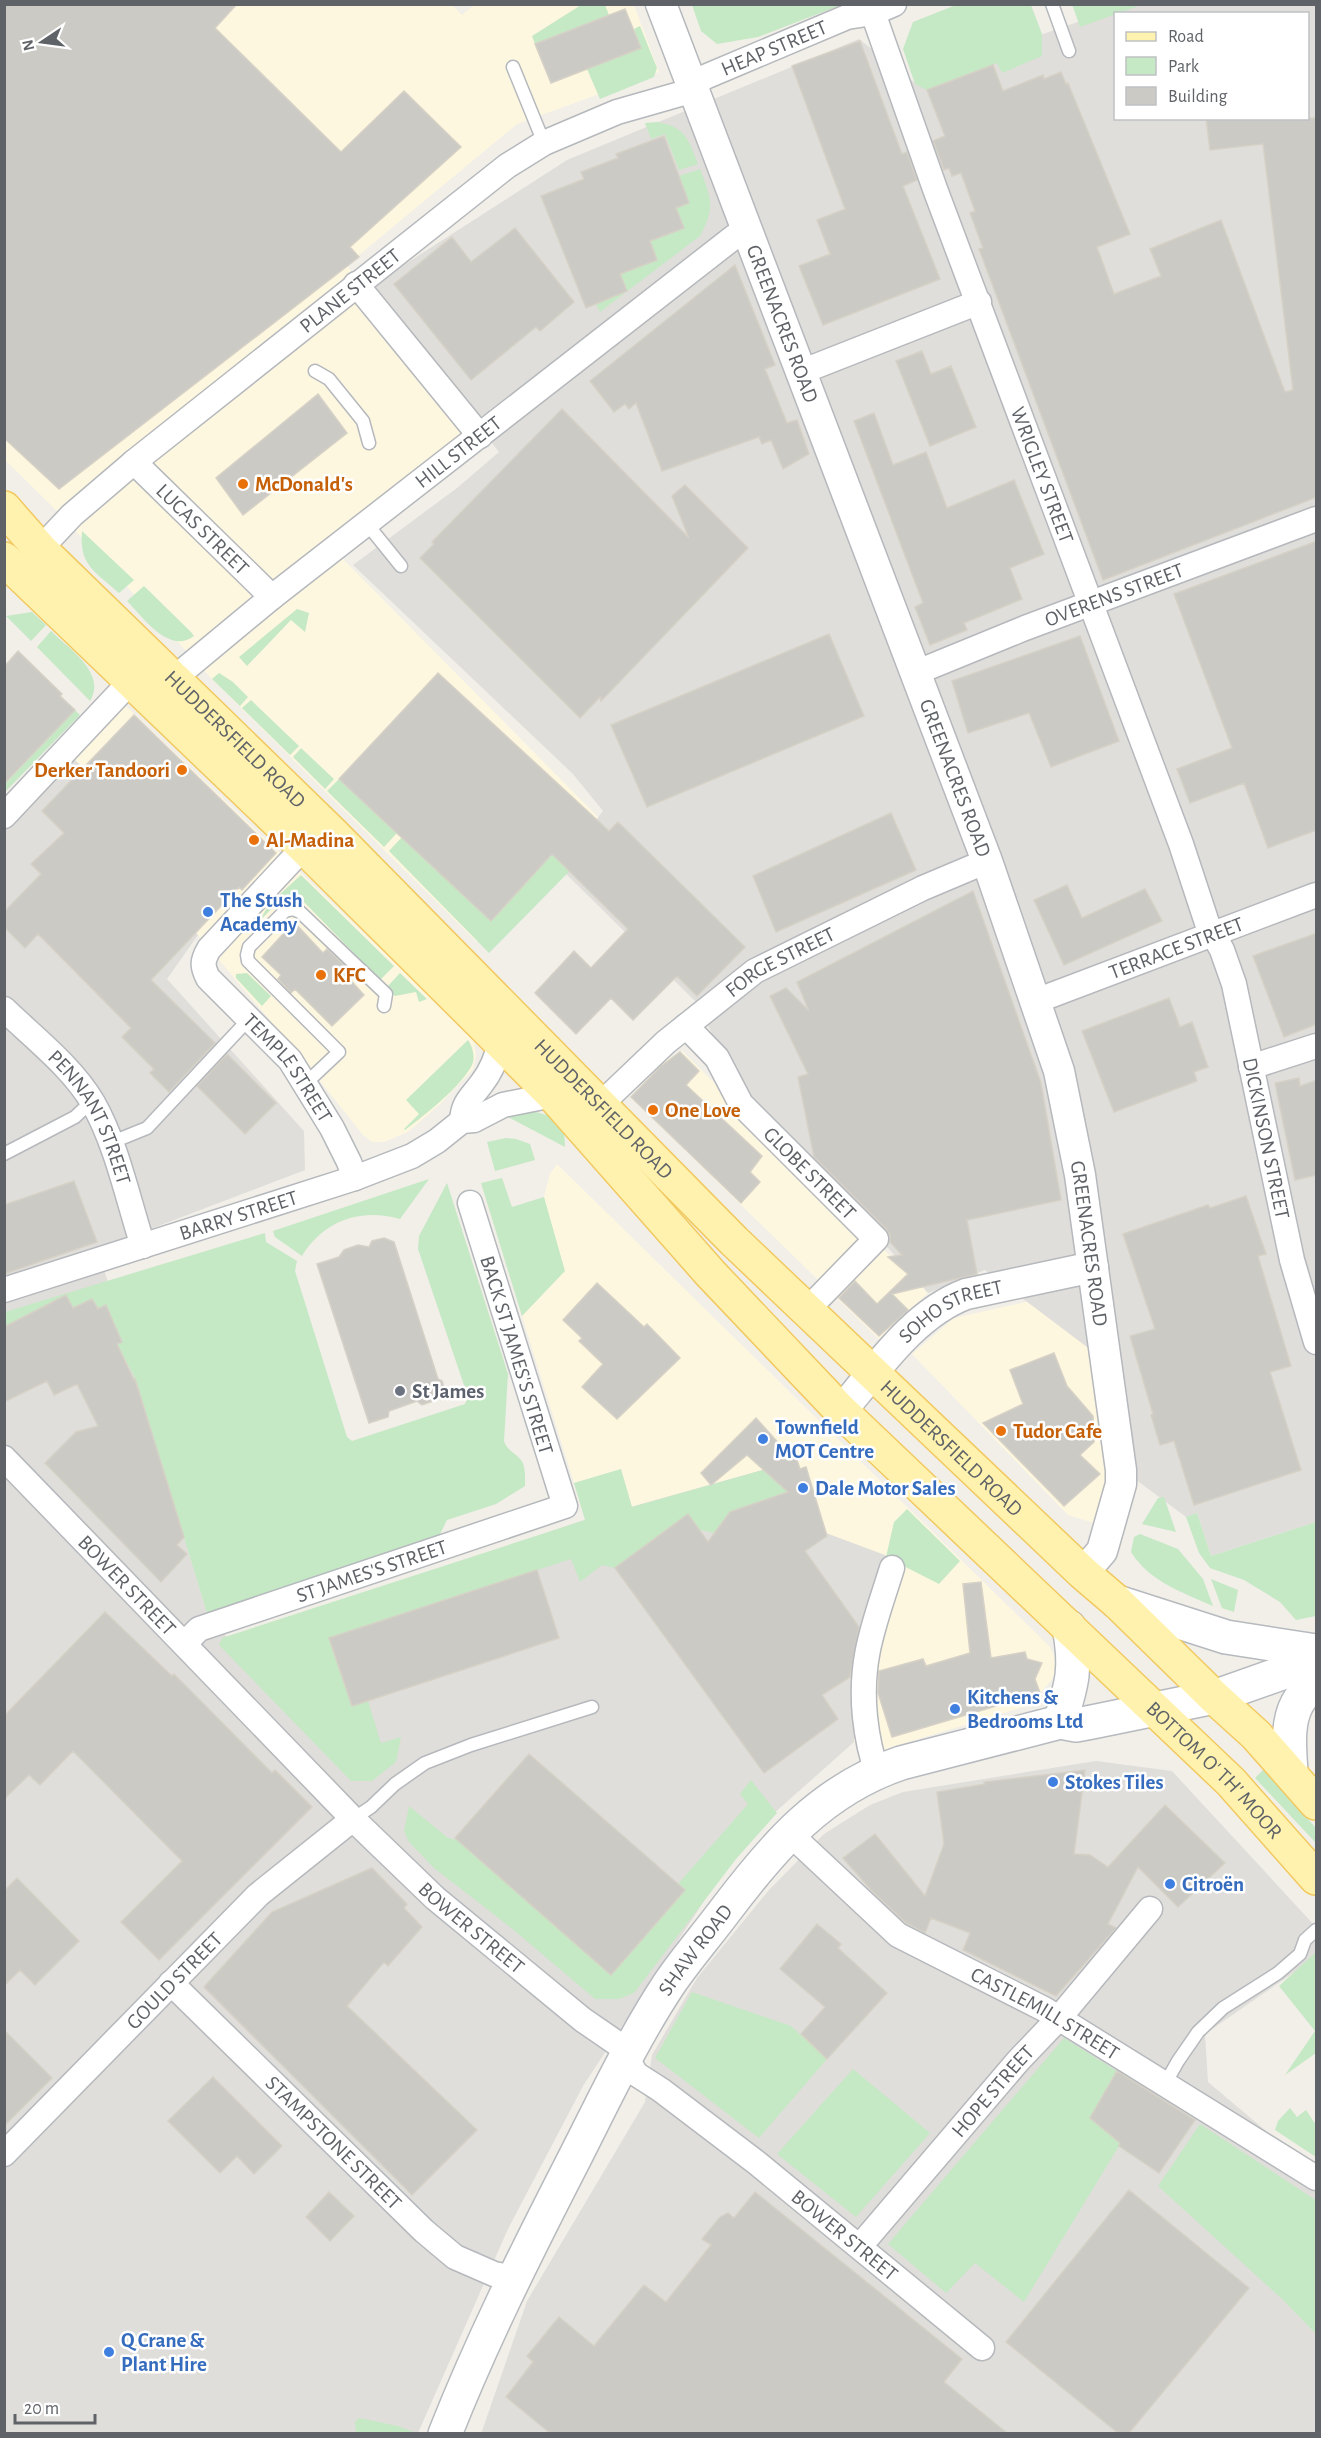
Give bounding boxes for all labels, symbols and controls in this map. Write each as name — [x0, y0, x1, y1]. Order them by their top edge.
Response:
north arrow — [12, 12, 72, 72]
legend — [1114, 12, 1309, 120]
street label: HEAP STREET — [718, 17, 830, 80]
text: Road — [1168, 28, 1204, 46]
text: N — [19, 38, 37, 52]
text: Park — [1168, 58, 1200, 76]
text: Building — [1168, 88, 1228, 106]
street label: GREENACRES ROAD — [743, 242, 822, 406]
street label: PLANE STREET — [296, 245, 405, 337]
street label: WRIGLEY STREET — [1007, 404, 1077, 546]
street label: HILL STREET — [411, 412, 506, 492]
place label: McDonald's — [255, 474, 353, 495]
marker: McDonald's — [236, 477, 250, 491]
street label: LUCAS STREET — [152, 480, 253, 579]
street label: OVERENS STREET — [1042, 560, 1187, 631]
street label: HUDDERSFIELD ROAD — [160, 666, 309, 812]
street label: GREENACRES ROAD — [915, 696, 994, 860]
place label: Derker Tandoori — [34, 760, 170, 781]
marker: Derker Tandoori — [175, 763, 189, 777]
place label: Al-Madina — [266, 830, 354, 851]
marker: Al-Madina — [247, 833, 261, 847]
place label: The Stush Academy — [220, 890, 303, 935]
marker: The Stush Academy — [201, 905, 215, 919]
street label: TERRACE STREET — [1106, 913, 1247, 983]
street label: FORGE STREET — [722, 923, 838, 1001]
place label: KFC — [333, 965, 366, 986]
marker: KFC — [314, 968, 328, 982]
street label: TEMPLE STREET — [239, 1010, 336, 1126]
street label: HUDDERSFIELD ROAD — [530, 1035, 677, 1183]
street label: PENNANT STREET — [44, 1046, 134, 1187]
street label: DICKINSON STREET — [1239, 1056, 1293, 1221]
place label: One Love — [665, 1100, 741, 1121]
marker: One Love — [646, 1103, 660, 1117]
street label: GLOBE STREET — [759, 1123, 860, 1224]
street label: GREENACRES ROAD — [1066, 1159, 1111, 1328]
street label: BARRY STREET — [177, 1187, 300, 1244]
street label: BACK ST JAMES'S STREET — [476, 1253, 557, 1457]
street label: SOHO STREET — [895, 1277, 1004, 1347]
street label: HUDDERSFIELD ROAD — [876, 1376, 1026, 1521]
place label: St James — [412, 1381, 484, 1402]
marker: St James — [393, 1384, 407, 1398]
place label: Townfield MOT Centre — [775, 1417, 874, 1462]
place label: Tudor Cafe — [1013, 1421, 1102, 1442]
marker: Tudor Cafe — [994, 1424, 1008, 1438]
marker: Townfield MOT Centre — [756, 1432, 770, 1446]
place label: Dale Motor Sales — [815, 1478, 956, 1499]
marker: Dale Motor Sales — [796, 1481, 810, 1495]
street label: BOWER STREET — [74, 1531, 180, 1640]
street label: ST JAMES'S STREET — [294, 1536, 450, 1606]
place label: Kitchens & Bedrooms Ltd — [967, 1687, 1083, 1732]
street label: BOTTOM O' TH' MOOR — [1142, 1698, 1286, 1843]
marker: Kitchens & Bedrooms Ltd — [948, 1702, 962, 1716]
place label: Stokes Tiles — [1065, 1772, 1164, 1793]
marker: Stokes Tiles — [1046, 1775, 1060, 1789]
place label: Citroën — [1182, 1874, 1244, 1895]
marker: Citroën — [1163, 1877, 1177, 1891]
street label: BOWER STREET — [414, 1878, 528, 1978]
street label: SHAW ROAD — [654, 1901, 737, 1999]
street label: GOULD STREET — [123, 1928, 226, 2034]
street label: CASTLEMILL STREET — [967, 1964, 1123, 2064]
street label: HOPE STREET — [948, 2041, 1038, 2141]
street label: STAMPSTONE STREET — [262, 2072, 405, 2214]
street label: BOWER STREET — [787, 2186, 901, 2285]
place label: Q Crane & Plant Hire — [121, 2330, 207, 2375]
marker: Q Crane & Plant Hire — [102, 2345, 116, 2359]
scale bar — [15, 2387, 94, 2425]
text: 20 m — [24, 2400, 59, 2418]

